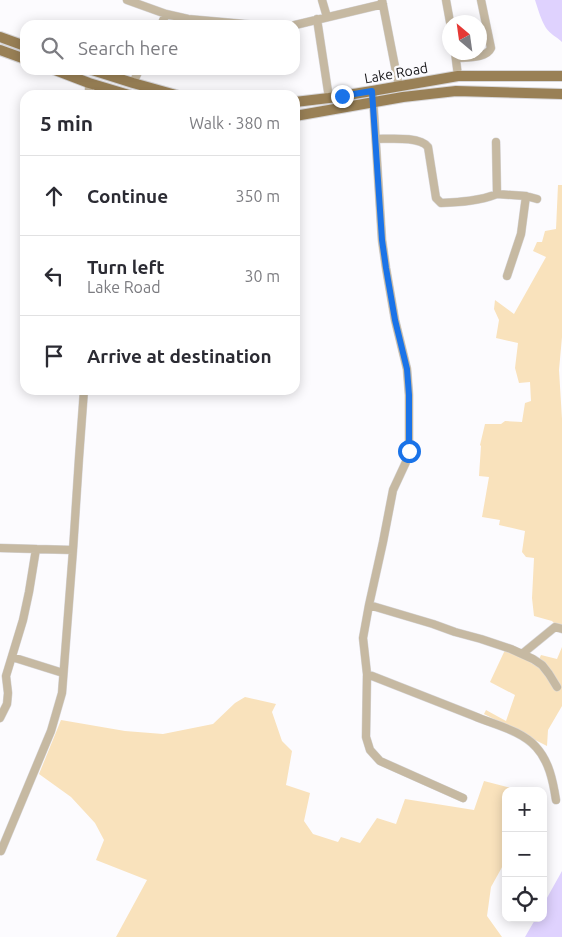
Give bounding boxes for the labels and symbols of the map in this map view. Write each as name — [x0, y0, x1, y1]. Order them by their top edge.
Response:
north arrow — [442, 15, 487, 60]
street label: Lake Road — [363, 60, 429, 86]
route end — [331, 85, 354, 108]
route start — [398, 440, 421, 463]

